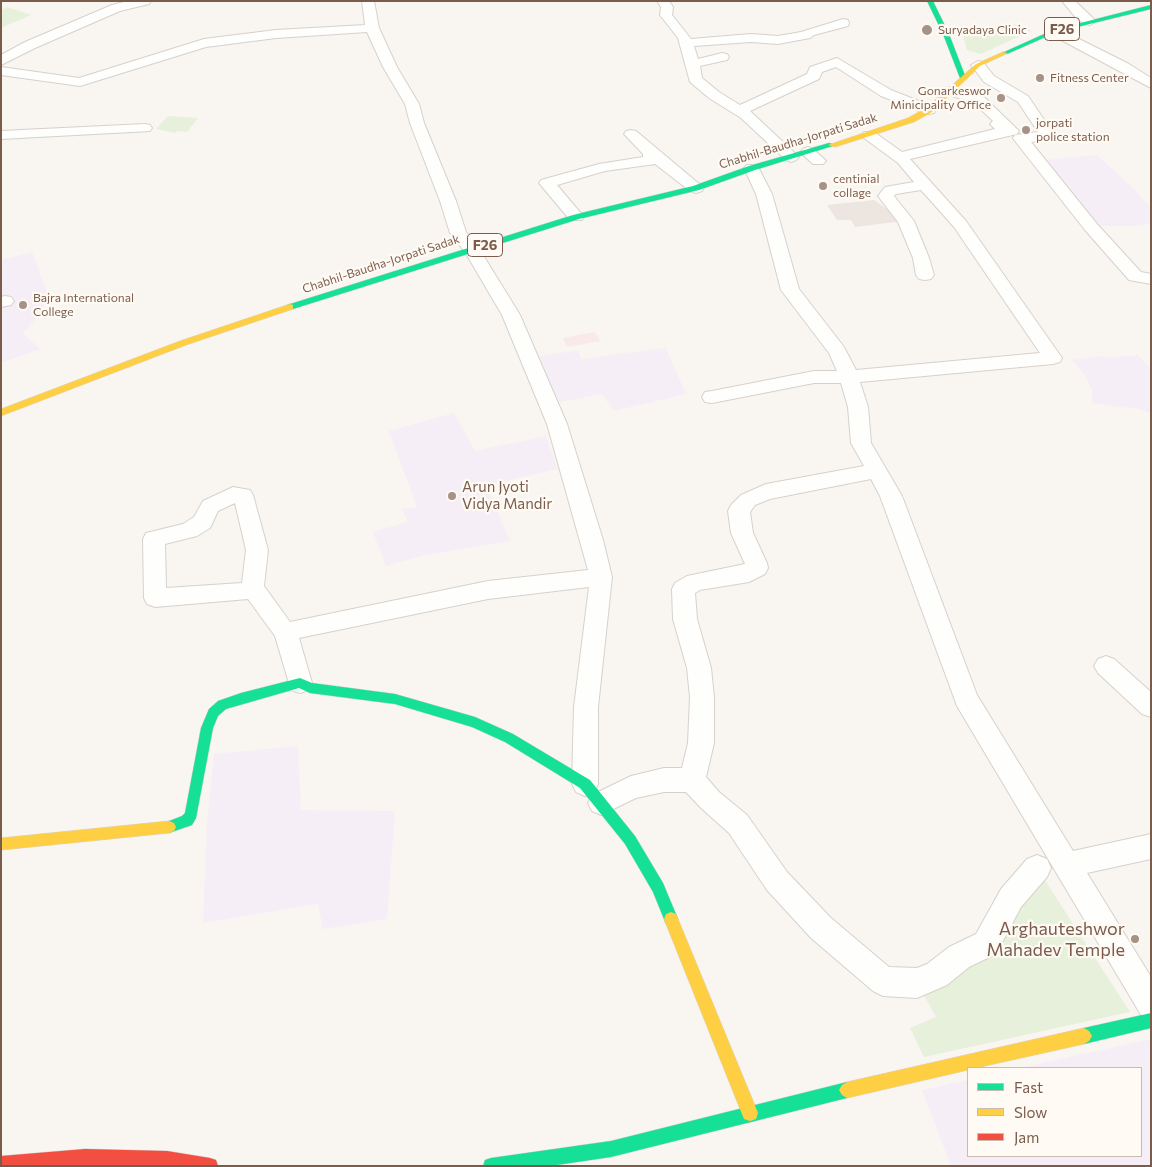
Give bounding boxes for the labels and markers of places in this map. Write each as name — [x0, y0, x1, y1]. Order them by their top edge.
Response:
marker: Suryadaya Clinic — [920, 23, 934, 37]
place label: Suryadaya Clinic — [938, 23, 1027, 37]
place label: Fitness Center — [1050, 71, 1129, 85]
marker: Fitness Center — [1034, 72, 1046, 84]
place label: Gonarkeswor Minicipality Office — [890, 84, 991, 112]
marker: Gonarkeswor Minicipality Office — [995, 92, 1007, 104]
place label: jorpati police station — [1036, 116, 1110, 144]
marker: jorpati police station — [1020, 124, 1032, 136]
place label: centinial collage — [833, 172, 879, 200]
marker: centinial collage — [817, 180, 829, 192]
place label: Bajra International College — [33, 291, 134, 319]
marker: Bajra International College — [17, 299, 29, 311]
place label: Arun Jyoti Vidya Mandir — [462, 478, 552, 513]
marker: Arun Jyoti Vidya Mandir — [446, 490, 458, 502]
place label: Arghauteshwor Mahadev Temple — [986, 918, 1125, 961]
marker: Arghauteshwor Mahadev Temple — [1129, 933, 1141, 945]

